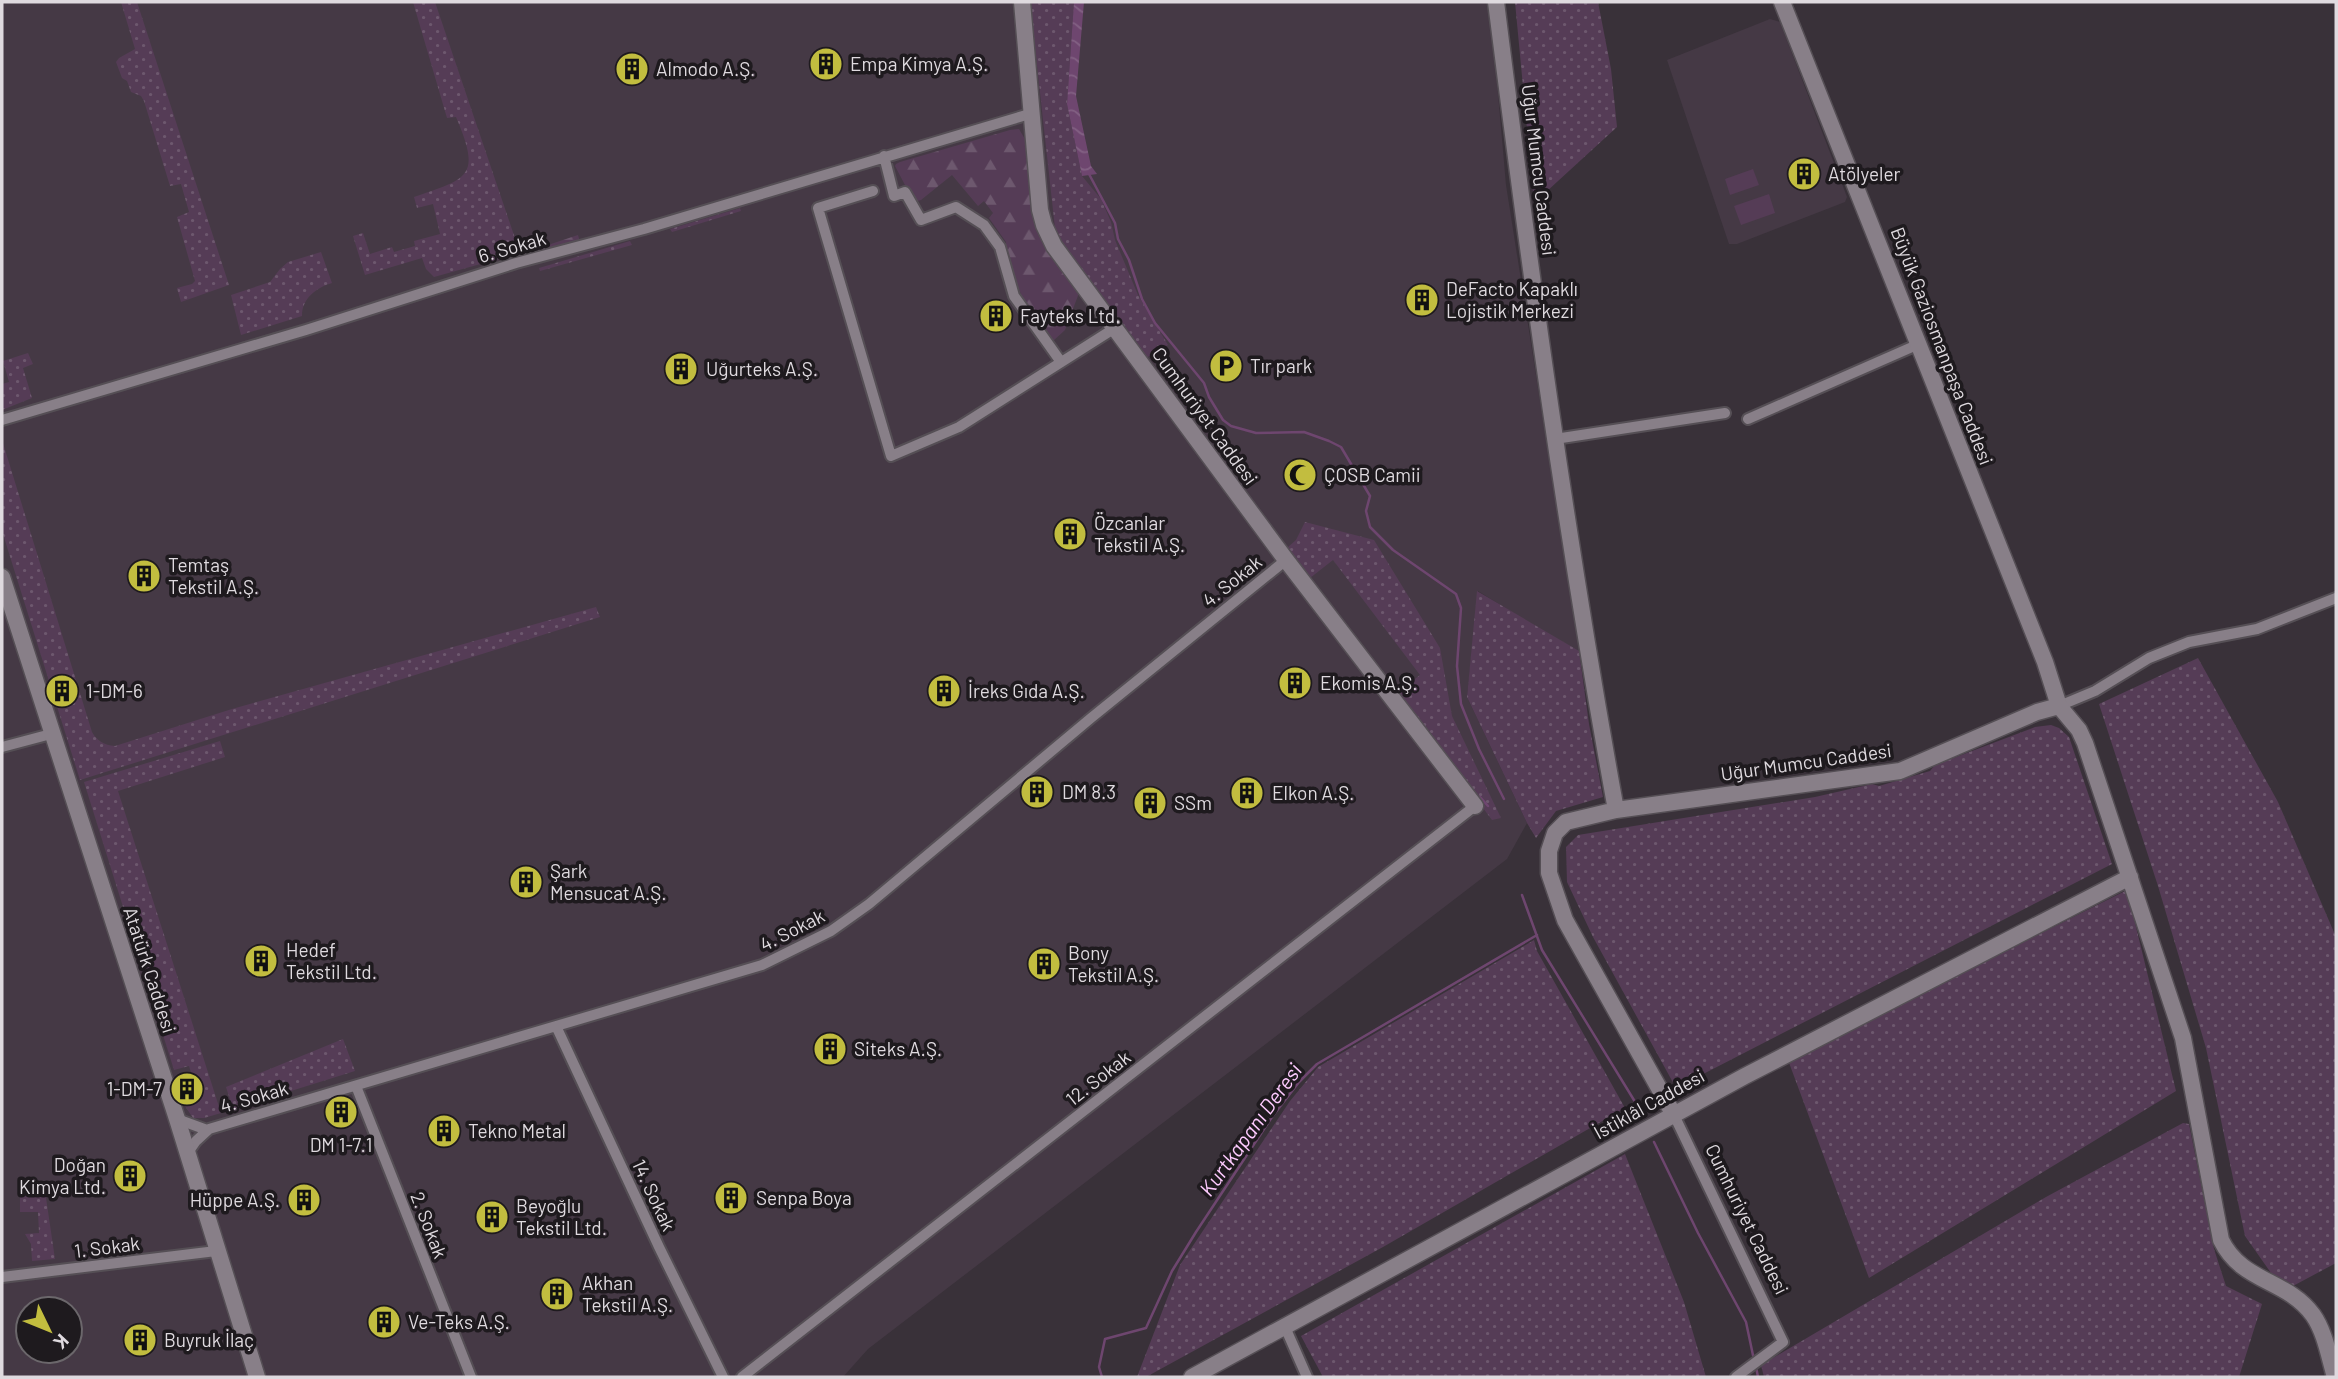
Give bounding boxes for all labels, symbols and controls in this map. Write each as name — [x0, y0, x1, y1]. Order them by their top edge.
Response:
building icon: Empa Kimya A.Ş. — [807, 45, 845, 83]
building icon: Almodo A.Ş. — [613, 50, 651, 88]
place label: Empa Kimya A.Ş. — [850, 52, 988, 75]
place label: Almodo A.Ş. — [656, 57, 755, 80]
street label: Uğur Mumcu Caddesi — [1518, 83, 1561, 257]
building icon: Atölyeler — [1785, 155, 1823, 193]
place label: Atölyeler — [1828, 162, 1901, 185]
street label: Büyük Gaziosmanpaşa Caddesi — [1886, 224, 1998, 468]
street label: 6. Sokak — [476, 226, 548, 267]
place label: DeFacto Kapaklı Lojistik Merkezi — [1446, 277, 1578, 322]
building icon: DeFacto Kapaklı Lojistik Merkezi — [1403, 281, 1441, 319]
building icon: Fayteks Ltd. — [977, 297, 1015, 335]
place label: Fayteks Ltd. — [1020, 304, 1121, 327]
street label: Cumhuriyet Caddesi — [1148, 342, 1263, 489]
parking icon: Tır park — [1207, 347, 1245, 385]
building icon: Uğurteks A.Ş. — [662, 350, 700, 388]
place label: Tır park — [1250, 354, 1312, 377]
place label: Uğurteks A.Ş. — [706, 357, 818, 380]
mosque icon: ÇOSB Camii — [1281, 456, 1319, 494]
place label: ÇOSB Camii — [1324, 463, 1421, 486]
place label: Özcanlar Tekstil A.Ş. — [1094, 511, 1185, 556]
building icon: Özcanlar Tekstil A.Ş. — [1051, 515, 1089, 553]
street label: 4. Sokak — [1197, 550, 1266, 611]
place label: Temtaş Tekstil A.Ş. — [168, 553, 259, 598]
building icon: Temtaş Tekstil A.Ş. — [125, 557, 163, 595]
building icon: Ekomis A.Ş. — [1276, 664, 1314, 702]
place label: Ekomis A.Ş. — [1320, 671, 1417, 694]
building icon: 1-DM-6 — [43, 672, 81, 710]
building icon: İreks Gıda A.Ş. — [925, 672, 963, 710]
place label: 1-DM-6 — [86, 679, 143, 702]
place label: İreks Gıda A.Ş. — [968, 679, 1085, 702]
street label: Uğur Mumcu Caddesi — [1719, 738, 1893, 785]
building icon: DM 8.3 — [1018, 773, 1056, 811]
building icon: Elkon A.Ş. — [1228, 774, 1266, 812]
place label: DM 8.3 — [1062, 780, 1116, 803]
place label: Elkon A.Ş. — [1272, 781, 1354, 804]
building icon: SSm — [1131, 784, 1169, 822]
place label: SSm — [1174, 791, 1212, 814]
place label: Şark Mensucat A.Ş. — [550, 859, 666, 904]
building icon: Şark Mensucat A.Ş. — [507, 863, 545, 901]
street label: Atatürk Caddesi — [119, 904, 182, 1036]
street label: 4. Sokak — [756, 904, 828, 956]
place label: Hedef Tekstil Ltd. — [286, 938, 377, 983]
place label: Bony Tekstil A.Ş. — [1068, 941, 1159, 986]
building icon: Hedef Tekstil Ltd. — [242, 942, 280, 980]
building icon: Bony Tekstil A.Ş. — [1025, 945, 1063, 983]
building icon: Siteks A.Ş. — [811, 1030, 849, 1068]
place label: Siteks A.Ş. — [854, 1037, 942, 1060]
street label: 12. Sokak — [1061, 1045, 1135, 1110]
water label: Kurtkapanı Deresi — [1193, 1057, 1307, 1200]
street label: İstiklâl Caddesi — [1589, 1064, 1708, 1144]
building icon: 1-DM-7 — [168, 1070, 206, 1108]
street label: 4. Sokak — [217, 1076, 290, 1117]
place label: 1-DM-7 — [107, 1077, 162, 1100]
building icon: DM 1-7.1 — [322, 1093, 360, 1131]
building icon: Tekno Metal — [425, 1112, 463, 1150]
place label: Tekno Metal — [468, 1119, 566, 1142]
place label: DM 1-7.1 — [310, 1133, 372, 1156]
street label: Cumhuriyet Caddesi — [1701, 1140, 1794, 1298]
place label: Doğan Kimya Ltd. — [19, 1153, 106, 1198]
street label: 14. Sokak — [628, 1155, 681, 1234]
building icon: Doğan Kimya Ltd. — [111, 1157, 149, 1195]
building icon: Senpa Boya — [712, 1179, 750, 1217]
building icon: Hüppe A.Ş. — [285, 1181, 323, 1219]
place label: Senpa Boya — [756, 1186, 852, 1209]
place label: Hüppe A.Ş. — [190, 1188, 280, 1211]
street label: 2. Sokak — [406, 1188, 453, 1261]
place label: Beyoğlu Tekstil Ltd. — [516, 1194, 607, 1239]
building icon: Beyoğlu Tekstil Ltd. — [473, 1198, 511, 1236]
street label: 1. Sokak — [73, 1231, 141, 1262]
place label: Akhan Tekstil A.Ş. — [582, 1271, 673, 1316]
building icon: Akhan Tekstil A.Ş. — [538, 1275, 576, 1313]
north arrow — [14, 1295, 84, 1365]
building icon: Ve-Teks A.Ş. — [365, 1303, 403, 1341]
place label: Ve-Teks A.Ş. — [408, 1310, 510, 1333]
building icon: Buyruk İlaç — [121, 1321, 159, 1359]
place label: Buyruk İlaç — [164, 1328, 254, 1351]
text: K — [49, 1330, 74, 1354]

